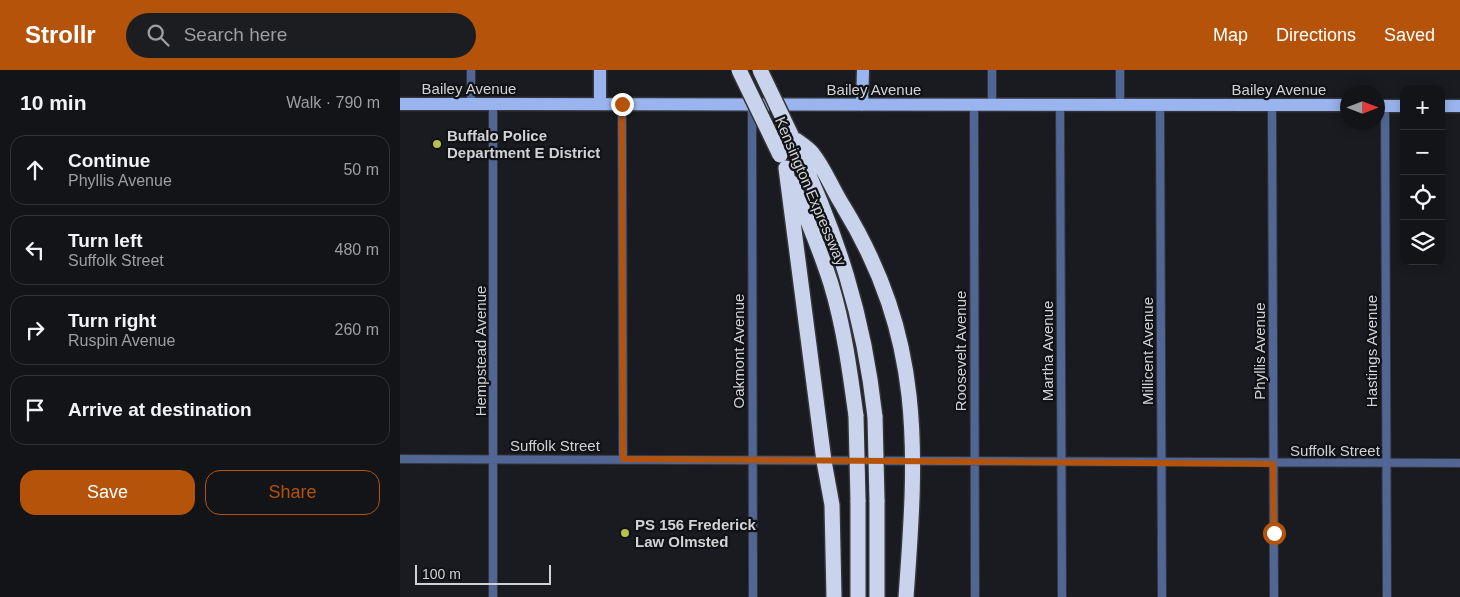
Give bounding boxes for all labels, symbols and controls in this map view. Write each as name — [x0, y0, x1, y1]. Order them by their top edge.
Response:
search box — [126, 13, 476, 58]
text: Strollr — [25, 21, 96, 48]
icon: search — [144, 21, 172, 49]
text: Search here — [184, 24, 287, 45]
text: Map — [1213, 25, 1248, 45]
text: Directions — [1276, 25, 1356, 45]
text: Saved — [1384, 25, 1435, 45]
street label: Bailey Avenue — [422, 80, 516, 97]
street label: Bailey Avenue — [827, 81, 921, 98]
street label: Bailey Avenue — [1232, 81, 1326, 98]
north arrow — [1340, 85, 1385, 130]
map controls — [1400, 85, 1445, 265]
button: + — [1400, 85, 1445, 130]
text: 10 min — [20, 91, 87, 114]
route end — [611, 93, 634, 116]
text: Walk · 790 m — [286, 94, 380, 111]
street label: Kensington Expressway — [772, 114, 850, 268]
place label: Buffalo Police Department E District — [447, 127, 600, 161]
button: − — [1400, 130, 1445, 175]
marker: Buffalo Police Department E District — [431, 138, 443, 150]
text: Continue — [68, 150, 150, 171]
icon: ahead — [21, 156, 49, 184]
text: 50 m — [343, 161, 379, 178]
text: Phyllis Avenue — [68, 172, 172, 189]
button: locate — [1400, 175, 1445, 220]
button: layers — [1400, 220, 1445, 265]
text: Turn left — [68, 230, 143, 251]
icon: left — [21, 236, 49, 264]
text: 480 m — [335, 241, 379, 258]
text: Suffolk Street — [68, 252, 164, 269]
street label: Hempstead Avenue — [472, 286, 489, 416]
street label: Roosevelt Avenue — [952, 291, 969, 411]
street label: Oakmont Avenue — [730, 294, 747, 408]
street label: Hastings Avenue — [1363, 295, 1380, 407]
street label: Millicent Avenue — [1139, 297, 1156, 405]
street label: Martha Avenue — [1039, 301, 1056, 401]
street label: Phyllis Avenue — [1251, 302, 1268, 400]
text: Turn right — [68, 310, 156, 331]
icon: right — [21, 316, 49, 344]
text: 260 m — [335, 321, 379, 338]
text: Ruspin Avenue — [68, 332, 175, 349]
icon: arrive — [21, 396, 49, 424]
text: Arrive at destination — [68, 399, 252, 420]
street label: Suffolk Street — [510, 437, 601, 454]
street label: Suffolk Street — [1290, 442, 1381, 459]
button: Save — [20, 470, 195, 515]
button: Share — [205, 470, 380, 515]
place label: PS 156 Frederick Law Olmsted — [635, 516, 757, 550]
route start — [1263, 522, 1286, 545]
marker: PS 156 Frederick Law Olmsted — [619, 527, 631, 539]
scale bar — [415, 562, 551, 585]
text: 100 m — [422, 566, 461, 582]

